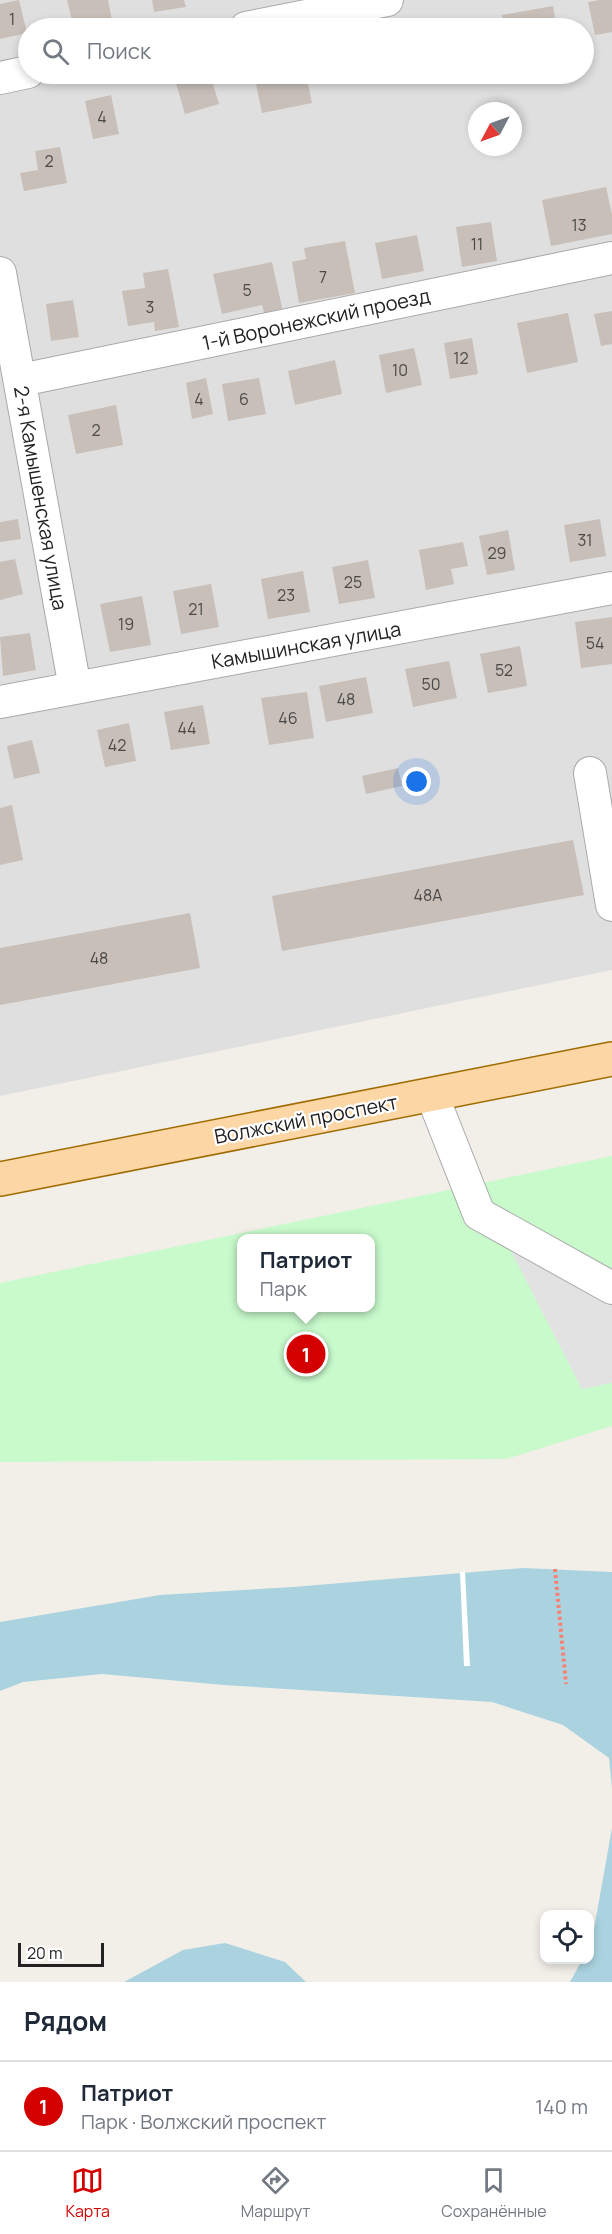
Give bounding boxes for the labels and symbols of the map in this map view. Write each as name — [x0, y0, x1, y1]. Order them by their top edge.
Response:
house number: 1 — [9, 8, 15, 30]
north arrow — [468, 102, 522, 156]
house number: 4 — [97, 106, 107, 128]
house number: 2 — [44, 150, 54, 172]
house number: 13 — [571, 214, 587, 236]
house number: 11 — [471, 233, 483, 255]
house number: 7 — [319, 266, 327, 288]
house number: 5 — [242, 279, 252, 301]
street label: 1-й Воронежский проезд — [200, 282, 432, 356]
house number: 3 — [146, 296, 154, 318]
house number: 12 — [453, 347, 469, 369]
house number: 10 — [392, 359, 408, 381]
street label: 2-я Камышенская улица — [8, 384, 74, 612]
house number: 4 — [194, 388, 204, 410]
house number: 6 — [239, 388, 249, 410]
house number: 2 — [91, 419, 101, 441]
house number: 31 — [577, 529, 593, 551]
house number: 29 — [487, 542, 507, 564]
house number: 25 — [344, 571, 362, 593]
house number: 23 — [277, 584, 295, 606]
house number: 21 — [188, 598, 204, 620]
house number: 19 — [118, 613, 134, 635]
street label: Камышинская улица — [209, 615, 403, 675]
house number: 54 — [586, 632, 604, 654]
house number: 52 — [495, 659, 513, 681]
house number: 50 — [422, 673, 441, 695]
house number: 48 — [337, 688, 355, 710]
house number: 46 — [278, 707, 298, 729]
house number: 44 — [177, 717, 197, 739]
house number: 42 — [108, 734, 126, 756]
your location — [402, 767, 431, 796]
house number: 48А — [414, 884, 442, 906]
house number: 48 — [90, 947, 108, 969]
street label: Волжский проспект — [212, 1088, 400, 1150]
pin: 1 — [286, 1332, 326, 1376]
scale bar — [18, 1940, 104, 1968]

